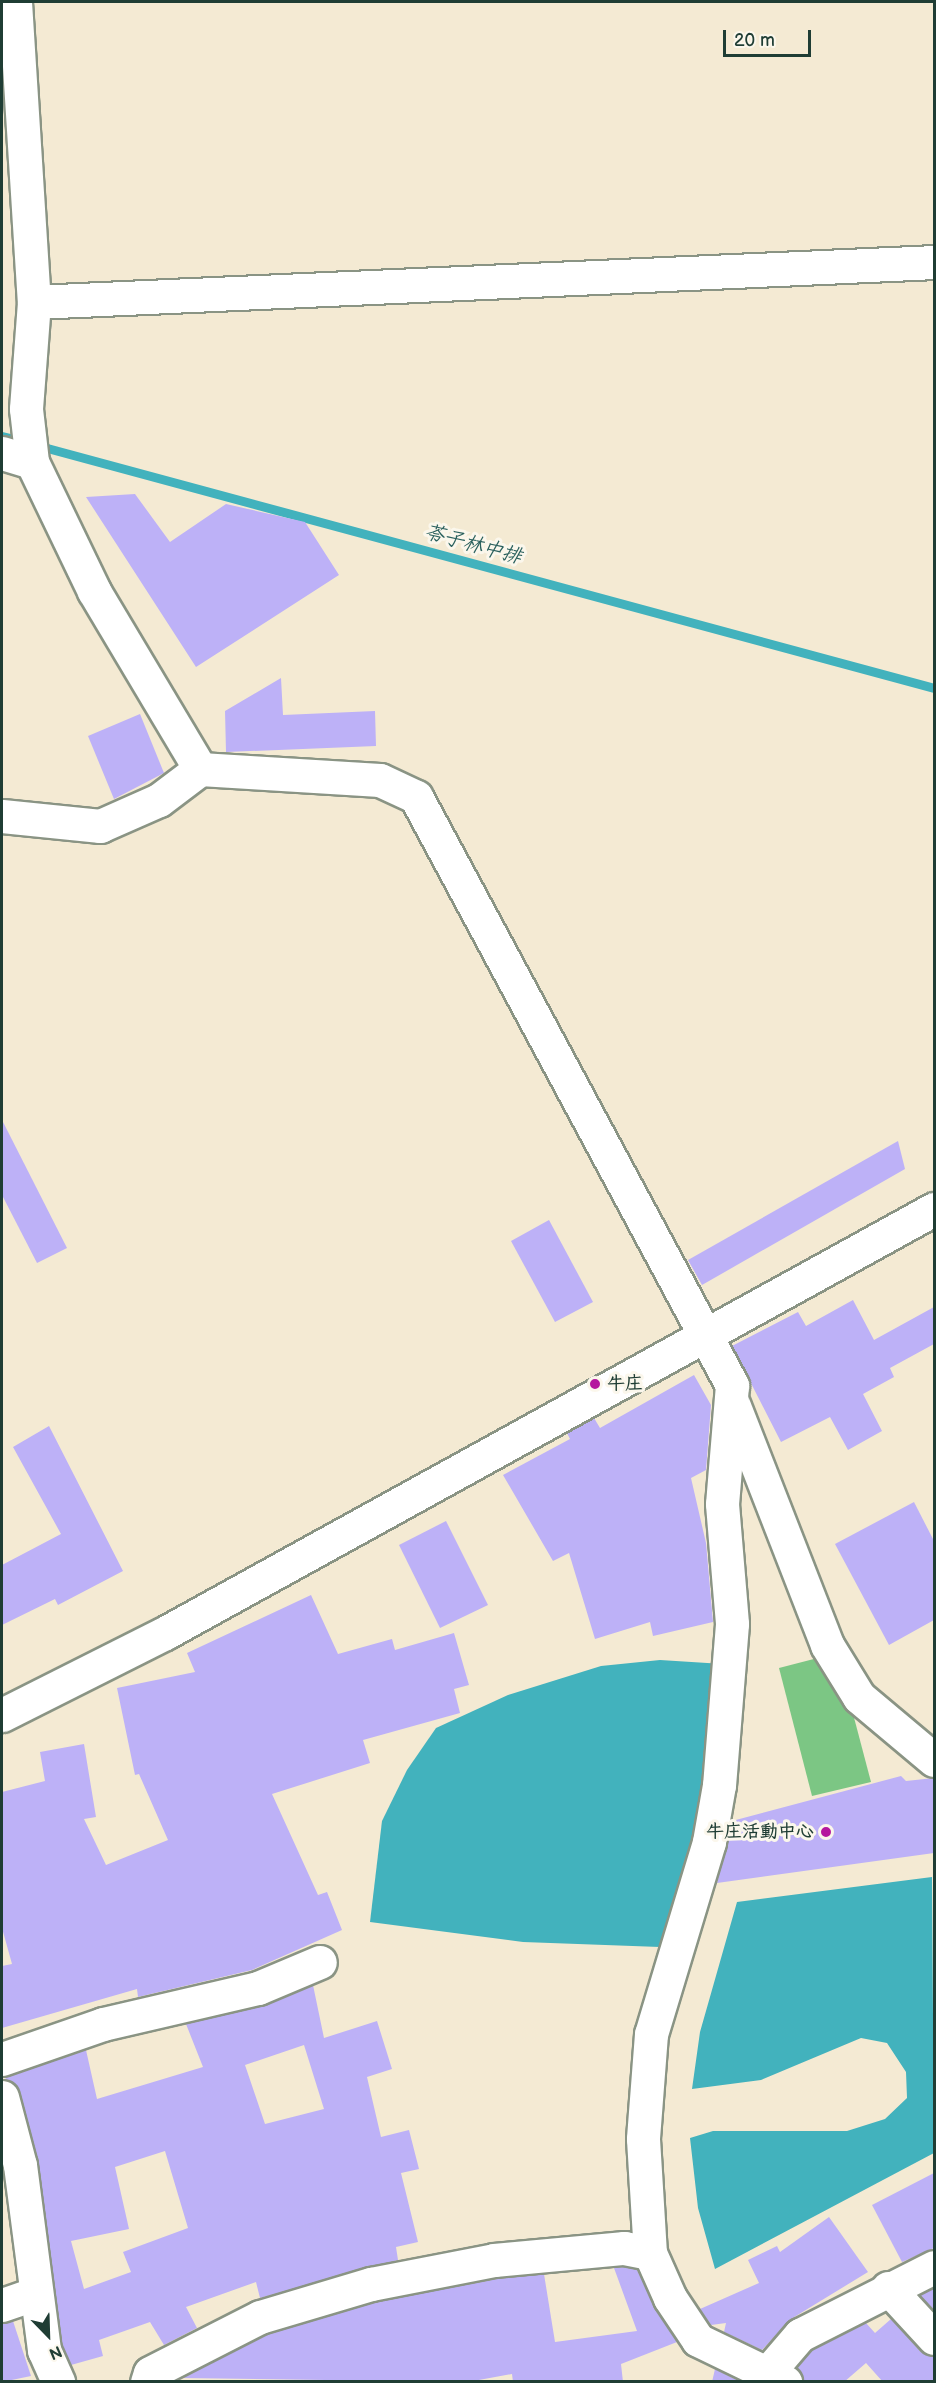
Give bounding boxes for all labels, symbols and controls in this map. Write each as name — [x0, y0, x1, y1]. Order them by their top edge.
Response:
scale bar — [726, 18, 814, 56]
text: 20 m — [734, 30, 775, 51]
water label: 苓子林中排 — [422, 520, 524, 570]
place label: 牛庄 — [607, 1373, 643, 1395]
marker: 牛庄 — [588, 1377, 602, 1391]
place label: 牛庄活動中心 — [706, 1821, 814, 1843]
marker: 牛庄活動中心 — [819, 1825, 833, 1839]
north arrow — [18, 2305, 78, 2365]
text: N — [46, 2341, 64, 2363]

